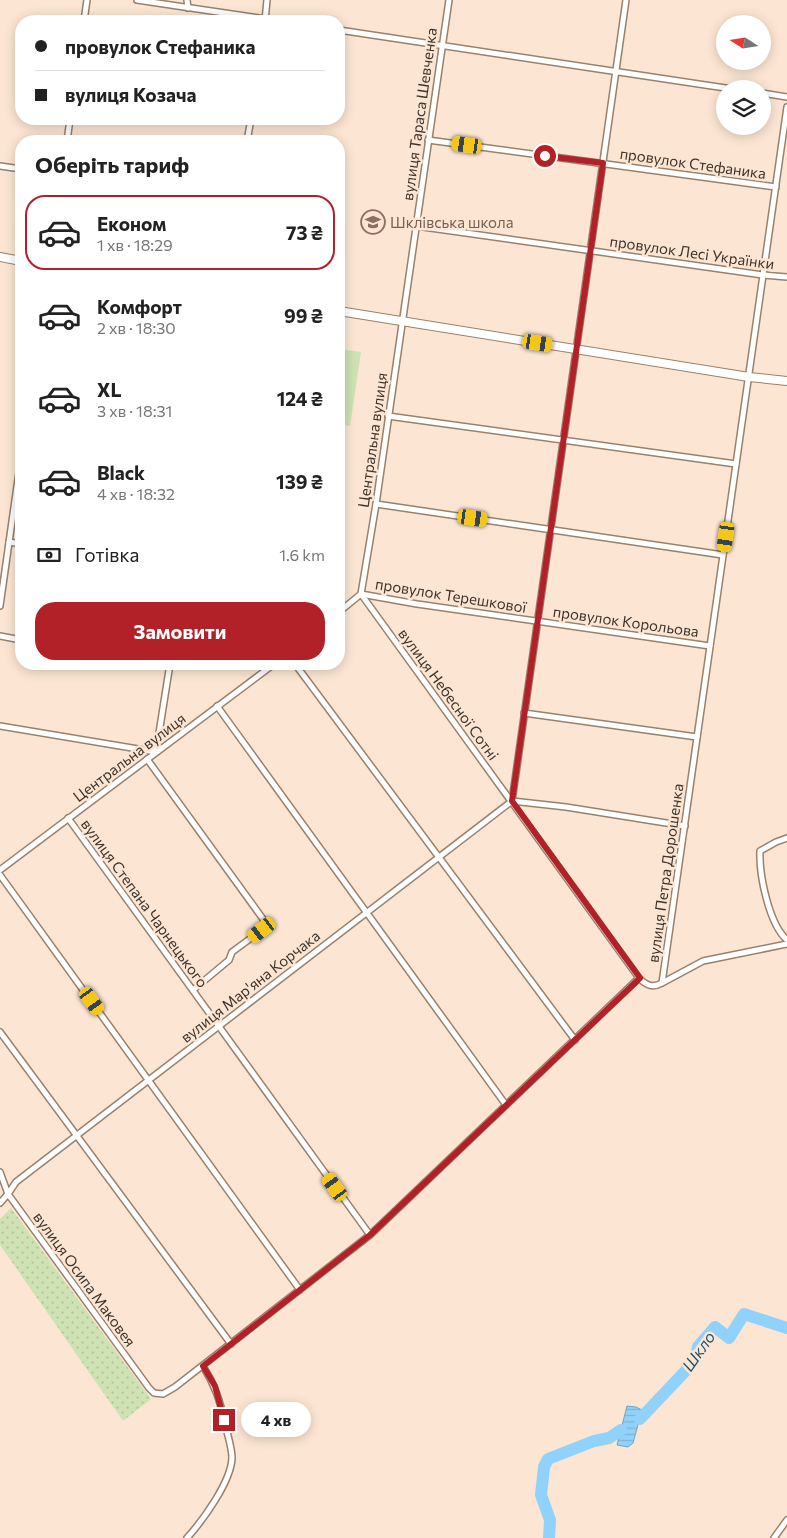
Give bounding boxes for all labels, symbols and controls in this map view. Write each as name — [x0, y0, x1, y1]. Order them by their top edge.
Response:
north arrow — [716, 15, 771, 70]
map controls — [716, 15, 771, 135]
street label: вулиця Тараса Шевченка — [398, 26, 440, 202]
text: провулок Стефаника — [65, 35, 256, 58]
button: layers — [716, 80, 771, 135]
text: вулиця Козача — [65, 83, 196, 106]
car — [451, 135, 482, 155]
street label: провулок Стефаника — [619, 144, 767, 182]
route start — [534, 145, 556, 167]
text: Оберіть тариф — [35, 151, 189, 178]
school or university icon: Шклівська школа — [360, 209, 386, 235]
icon: car — [37, 210, 82, 255]
text: Економ — [97, 212, 166, 235]
place label: Шклівська школа — [390, 213, 513, 231]
text: 73 ₴ — [286, 221, 323, 244]
street label: провулок Лесі Українки — [609, 232, 775, 272]
text: 1 хв · 18:29 — [97, 235, 173, 254]
icon: car — [37, 293, 82, 338]
text: Комфорт — [97, 295, 182, 318]
text: 99 ₴ — [284, 304, 323, 327]
text: 2 хв · 18:30 — [97, 318, 176, 337]
car — [522, 333, 553, 353]
street label: Центральна вулиця — [354, 371, 390, 509]
icon: car — [37, 376, 82, 421]
text: XL — [97, 378, 122, 401]
text: 124 ₴ — [277, 387, 323, 410]
text: 3 хв · 18:31 — [97, 401, 172, 420]
icon: car — [37, 459, 82, 504]
text: Black — [97, 461, 145, 484]
text: 139 ₴ — [276, 470, 323, 493]
text: 4 хв · 18:32 — [97, 484, 175, 503]
car — [457, 508, 488, 528]
car — [716, 521, 735, 553]
icon: cash — [35, 541, 63, 569]
text: Готівка — [75, 543, 139, 566]
text: 1.6 km — [279, 545, 325, 564]
street label: провулок Терешкової — [374, 574, 529, 616]
button: Замовити — [35, 602, 325, 660]
street label: провулок Корольова — [552, 602, 700, 640]
street label: вулиця Небесної Сотні — [395, 625, 503, 763]
street label: Центральна вулиця — [69, 709, 189, 805]
street label: вулиця Петра Дорошенка — [644, 782, 686, 964]
street label: вулиця Степана Чарнецького — [78, 815, 212, 991]
car — [245, 915, 278, 945]
street label: вулиця Мар'яна Корчака — [177, 926, 323, 1046]
car — [77, 984, 106, 1018]
car — [320, 1170, 349, 1204]
street label: вулиця Осипа Маковея — [30, 1208, 140, 1350]
water label: Шкло — [678, 1327, 718, 1375]
callout: 4 хв — [242, 1402, 312, 1438]
route end — [213, 1409, 235, 1431]
text: 4 хв — [261, 1410, 291, 1429]

